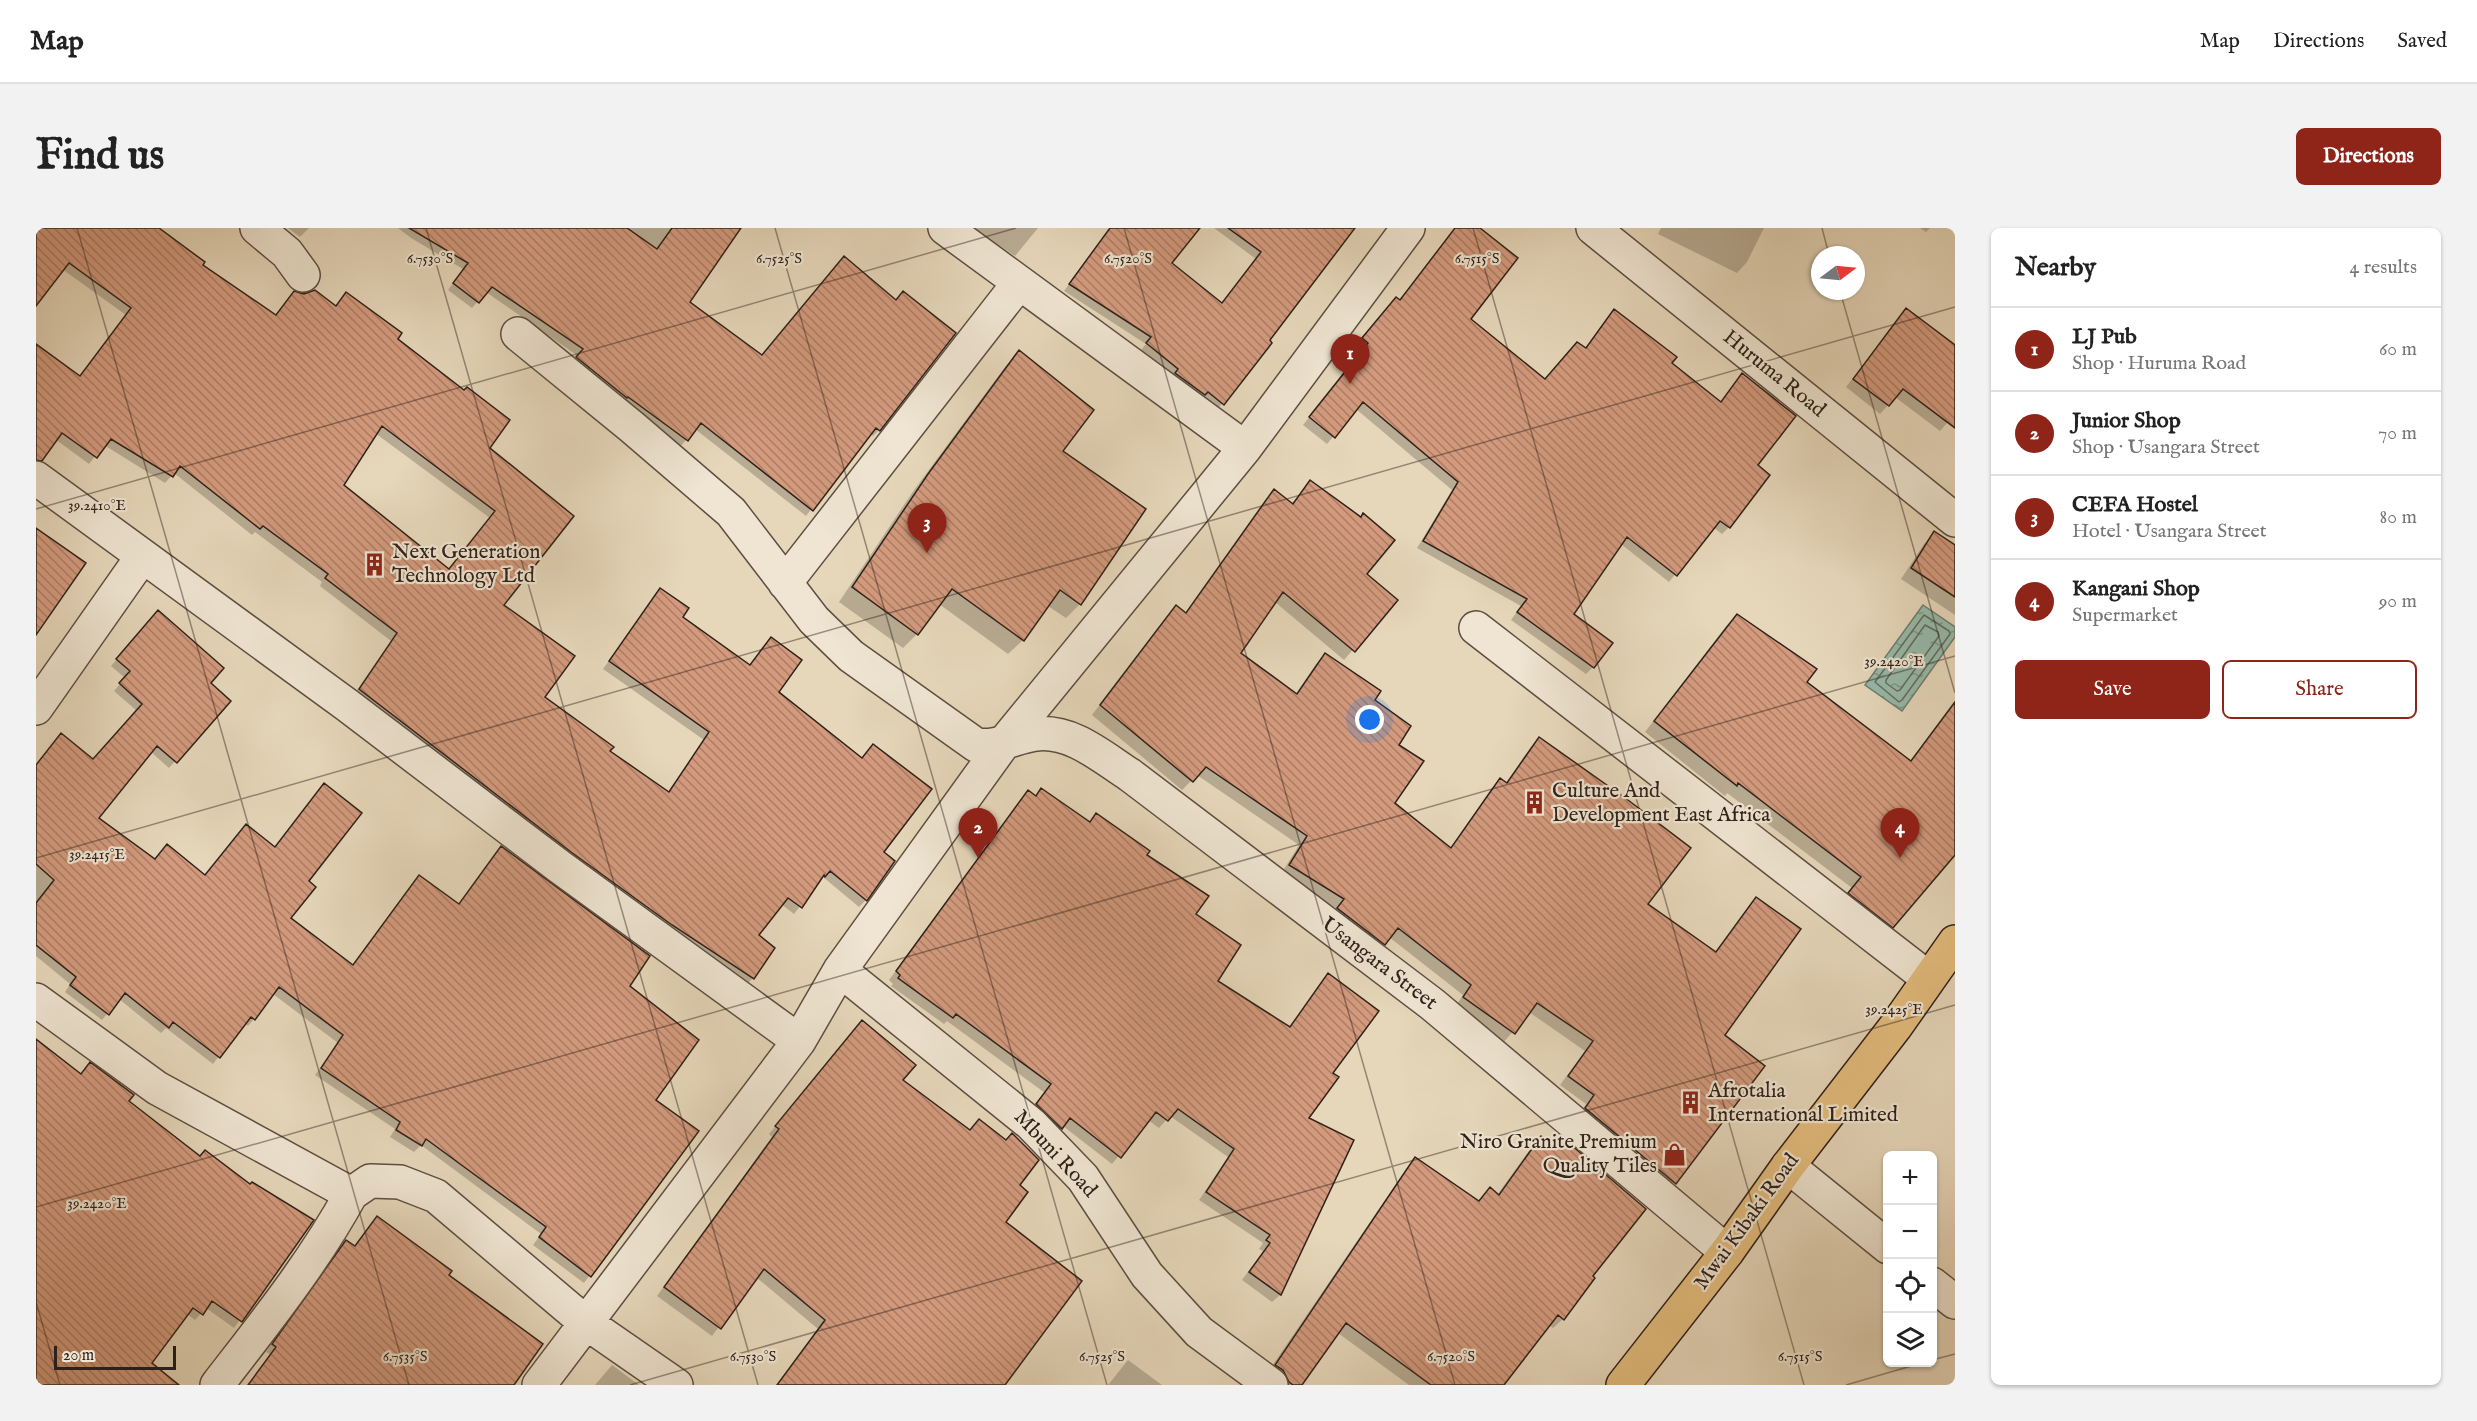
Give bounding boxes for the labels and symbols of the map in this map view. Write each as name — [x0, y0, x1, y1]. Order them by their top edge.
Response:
north arrow — [1811, 246, 1865, 300]
text: 6.7530°S — [407, 249, 453, 268]
text: 6.7525°S — [756, 249, 802, 268]
text: 6.7520°S — [1104, 249, 1152, 268]
text: 6.7515°S — [1455, 249, 1499, 268]
street label: Huruma Road — [1717, 324, 1832, 424]
pin: 1 — [1330, 334, 1370, 384]
text: 39.2410°E — [68, 496, 126, 515]
pin: 3 — [908, 504, 946, 553]
place label: Next Generation Technology Ltd — [392, 539, 540, 590]
building icon: Next Generation Technology Ltd — [361, 551, 387, 577]
text: 39.2420°E — [1864, 652, 1924, 671]
your location — [1355, 705, 1384, 734]
place label: Culture And Development East Africa — [1552, 778, 1771, 829]
building icon: Culture And Development East Africa — [1521, 790, 1547, 816]
pin: 2 — [958, 808, 998, 858]
pin: 4 — [1880, 808, 1920, 858]
text: 39.2415°E — [69, 845, 125, 864]
street label: Usangara Street — [1315, 911, 1443, 1017]
text: 39.2425°E — [1865, 1000, 1923, 1019]
place label: Afrotalia International Limited — [1707, 1078, 1899, 1129]
building icon: Afrotalia International Limited — [1677, 1090, 1703, 1116]
street label: Mbuni Road — [1007, 1104, 1103, 1204]
place label: Niro Granite Premium Quality Tiles — [1460, 1129, 1657, 1180]
shop icon: Niro Granite Premium Quality Tiles — [1662, 1141, 1688, 1167]
street label: Mwai Kibaki Road — [1688, 1148, 1806, 1296]
text: 39.2420°E — [67, 1194, 127, 1213]
scale bar — [54, 1343, 176, 1370]
text: 6.7535°S — [383, 1347, 427, 1366]
text: 6.7530°S — [730, 1347, 776, 1366]
text: 6.7525°S — [1079, 1347, 1125, 1366]
text: 6.7520°S — [1427, 1347, 1475, 1366]
text: 6.7515°S — [1778, 1347, 1822, 1366]

